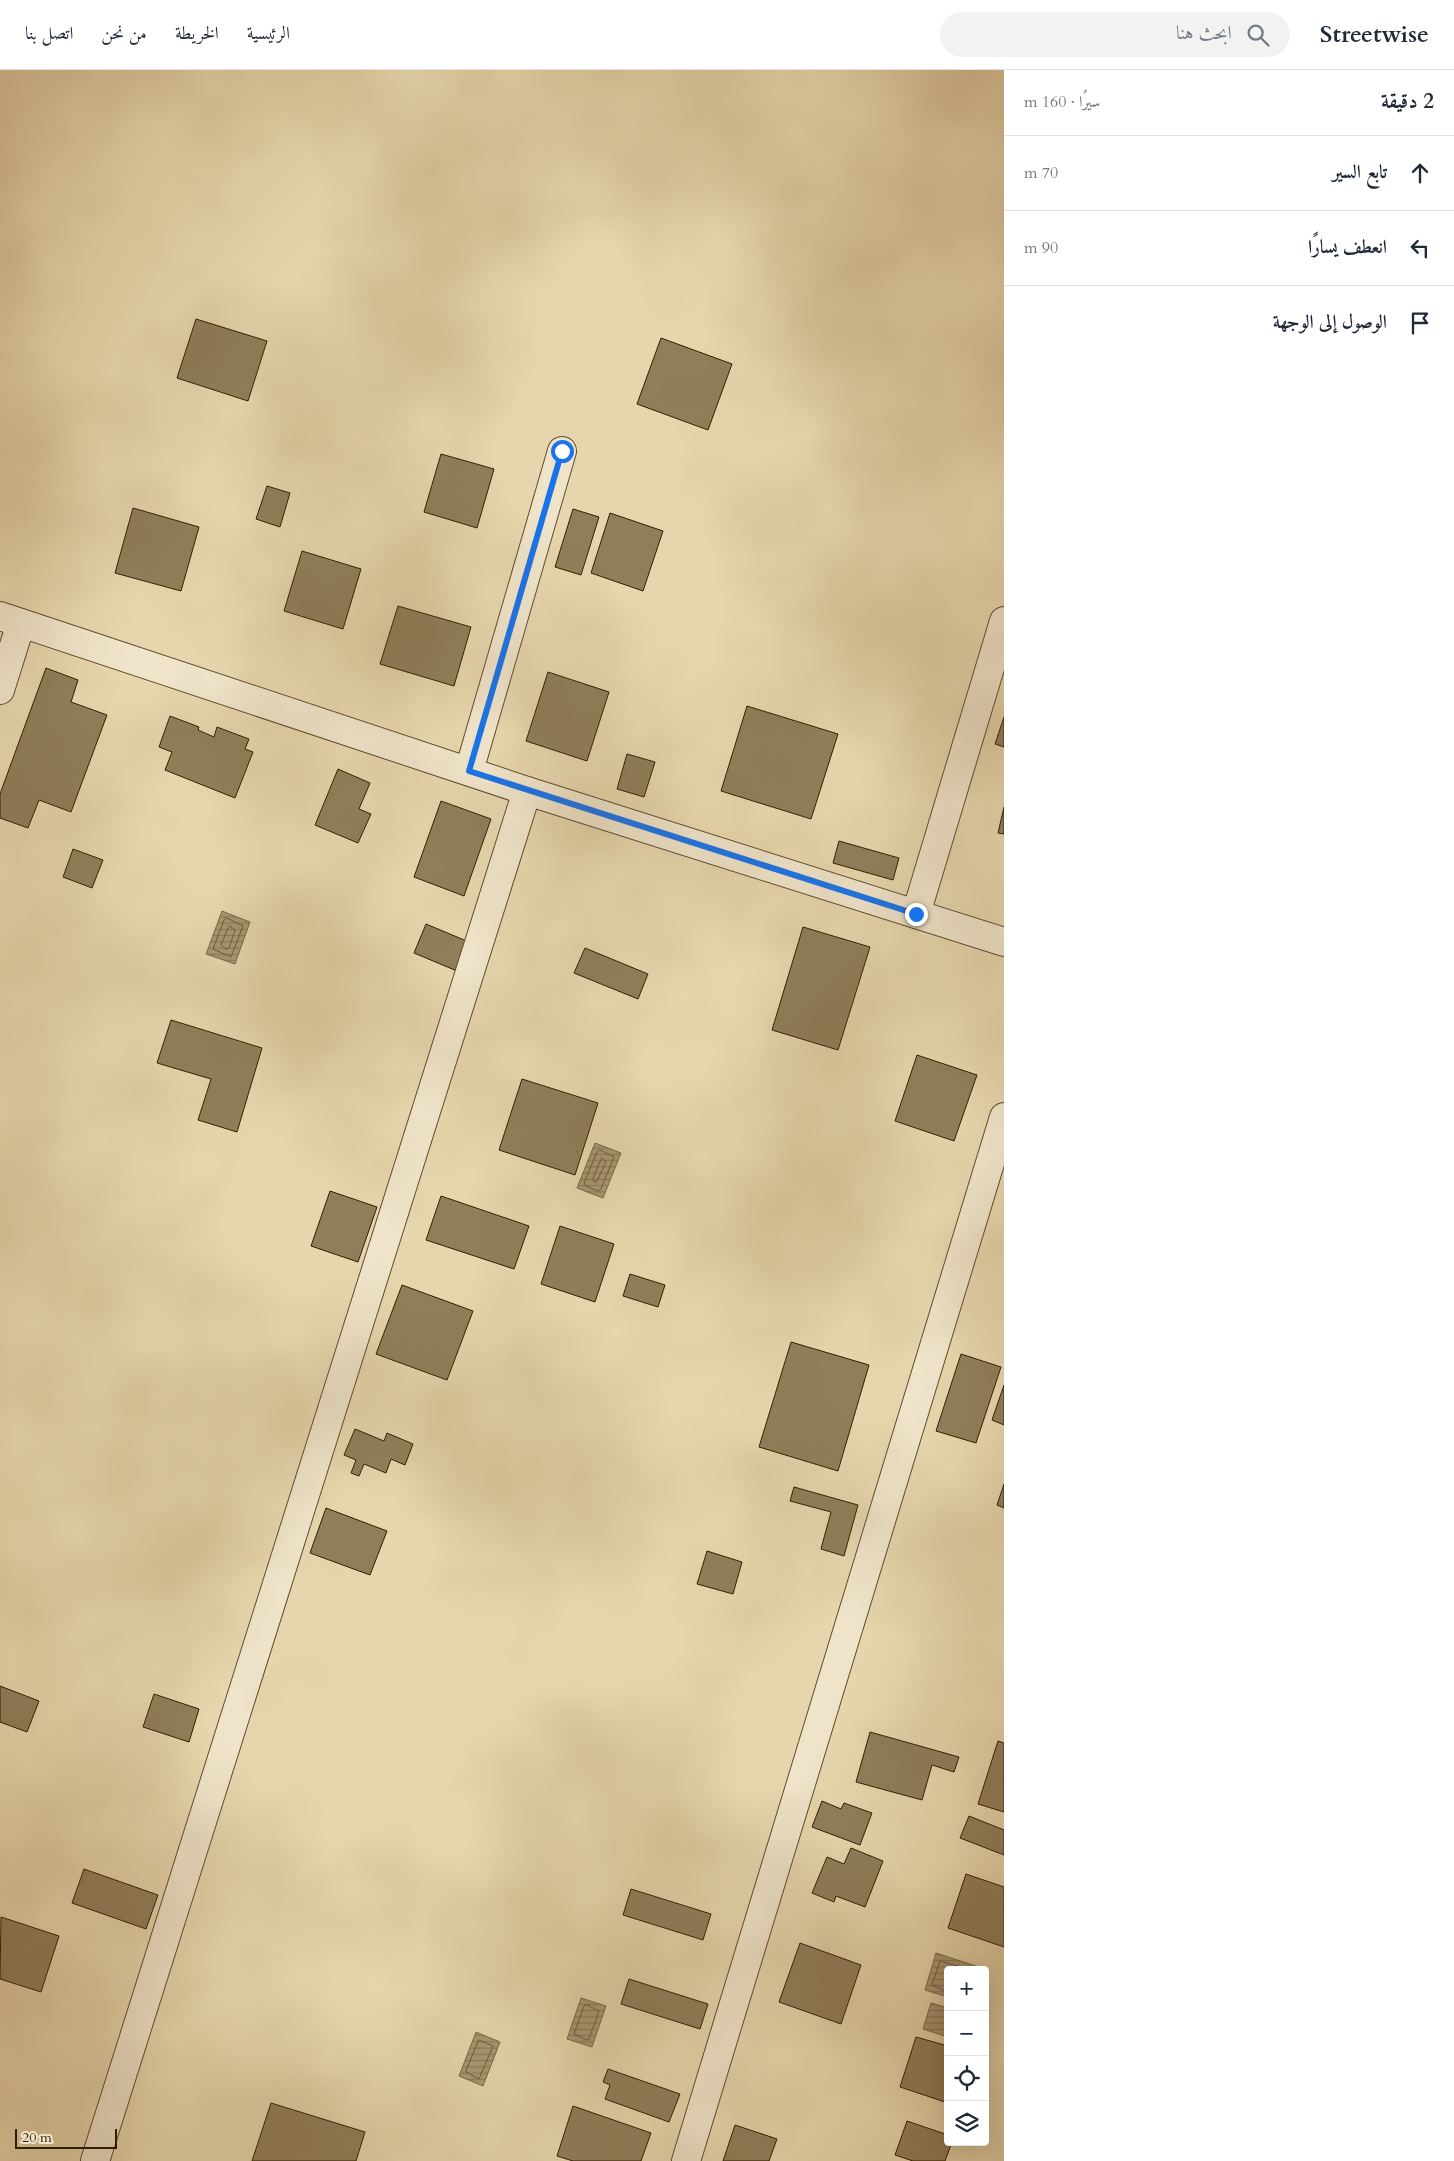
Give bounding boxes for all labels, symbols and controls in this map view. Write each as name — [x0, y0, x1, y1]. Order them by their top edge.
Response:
search box — [940, 12, 1290, 57]
text: Streetwise — [1320, 18, 1429, 51]
text: ابحث هنا — [1176, 20, 1232, 46]
text: اتصل بنا — [25, 21, 73, 46]
text: من نحن — [101, 21, 147, 46]
text: الخريطة — [175, 21, 219, 46]
text: الرئيسية — [247, 21, 290, 46]
icon: search — [1244, 21, 1272, 49]
text: 2 دقيقة — [1381, 87, 1434, 116]
text: سيرًا · 160 m — [1024, 91, 1100, 113]
text: تابع السير — [1332, 159, 1387, 185]
icon: ahead — [1406, 159, 1434, 187]
text: 70 m — [1024, 162, 1058, 184]
text: انعطف يسارًا — [1308, 234, 1387, 260]
icon: left — [1406, 234, 1434, 262]
text: 90 m — [1024, 237, 1058, 259]
text: الوصول إلى الوجهة — [1273, 309, 1387, 335]
icon: arrive — [1406, 309, 1434, 337]
route start — [551, 440, 574, 463]
route end — [905, 903, 928, 926]
map controls — [944, 1966, 989, 2146]
button: + — [944, 1966, 989, 2011]
button: − — [944, 2011, 989, 2056]
button: locate — [944, 2056, 989, 2101]
button: layers — [944, 2101, 989, 2146]
scale bar — [15, 2126, 118, 2149]
text: 20 m — [22, 2128, 52, 2147]

